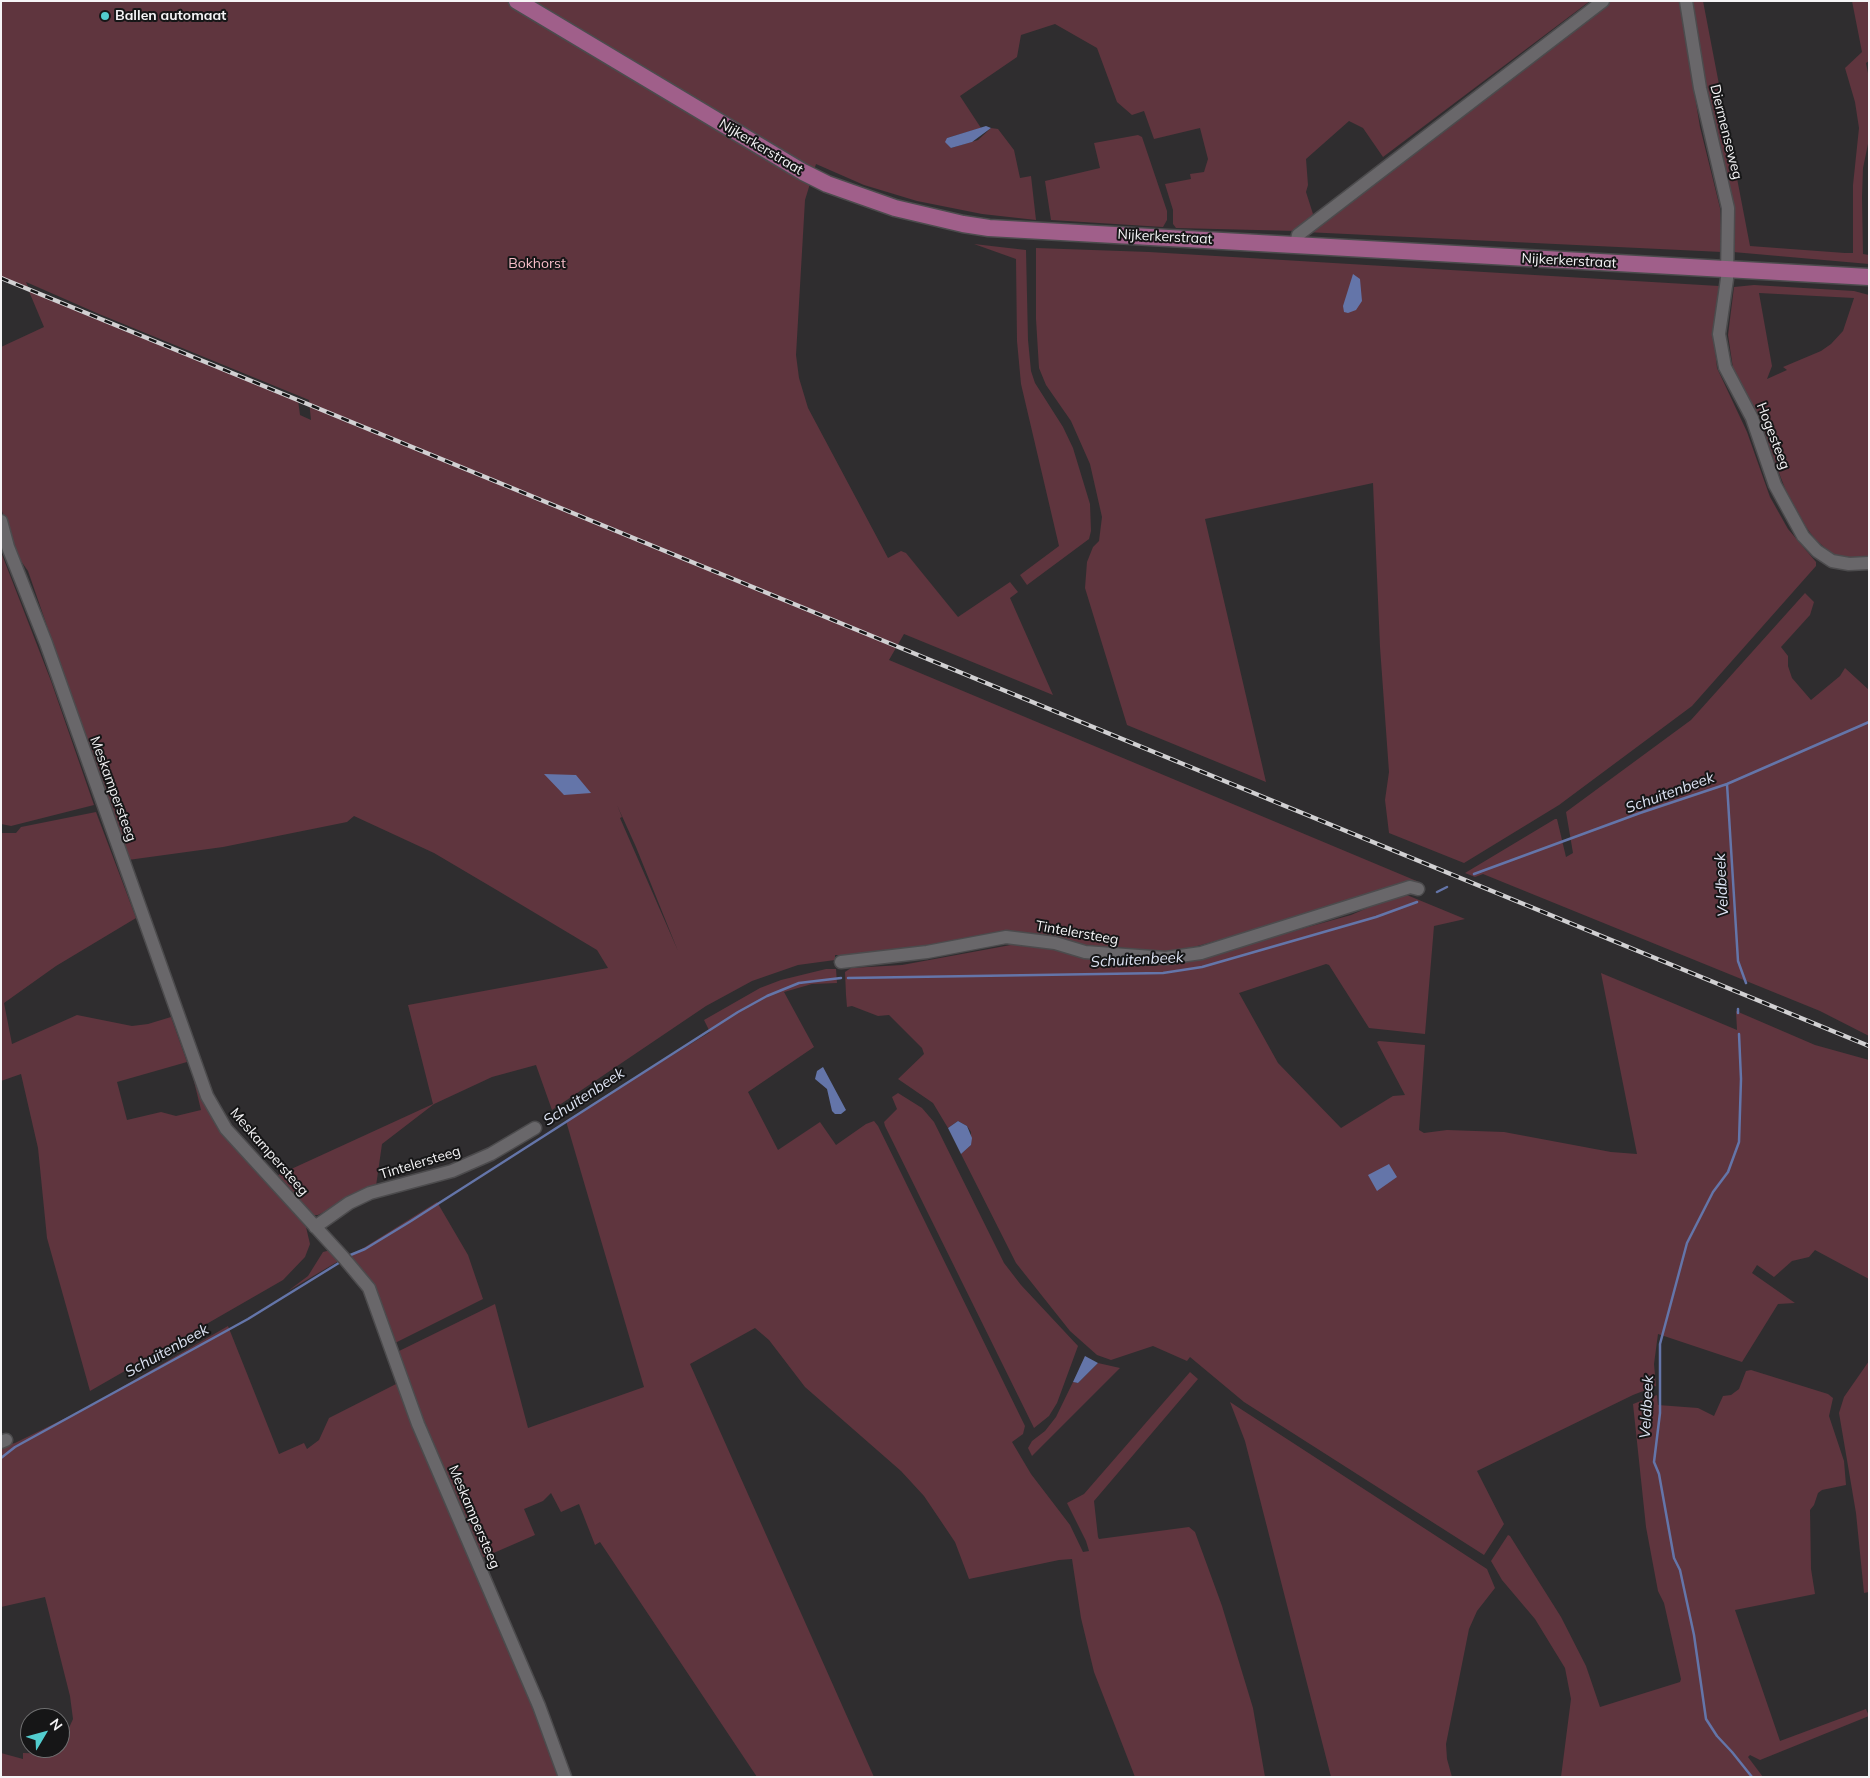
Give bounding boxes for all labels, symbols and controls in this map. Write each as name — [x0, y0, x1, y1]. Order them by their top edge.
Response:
place label: Ballen automaat — [115, 8, 226, 24]
marker: Ballen automaat — [99, 10, 111, 22]
street label: Diermenseweg — [1706, 83, 1746, 181]
street label: Nijkerkerstraat — [716, 115, 806, 179]
street label: Nijkerkerstraat — [1117, 226, 1213, 248]
street label: Nijkerkerstraat — [1521, 250, 1617, 272]
park label: Bokhorst — [508, 256, 566, 272]
street label: Hogesteeg — [1753, 400, 1793, 472]
street label: Meskampersteeg — [86, 734, 140, 844]
water label: Schuitenbeek — [1623, 769, 1717, 817]
water label: Veldbeek — [1711, 853, 1733, 917]
street label: Tintelersteeg — [1034, 917, 1120, 949]
water label: Schuitenbeek — [1090, 949, 1184, 971]
water label: Schuitenbeek — [540, 1064, 628, 1130]
street label: Meskampersteeg — [226, 1105, 312, 1199]
street label: Tintelersteeg — [377, 1143, 463, 1183]
water label: Schuitenbeek — [122, 1321, 212, 1381]
water label: Veldbeek — [1636, 1375, 1658, 1439]
street label: Meskampersteeg — [445, 1463, 503, 1571]
north arrow — [20, 1708, 70, 1758]
text: N — [46, 1715, 67, 1734]

